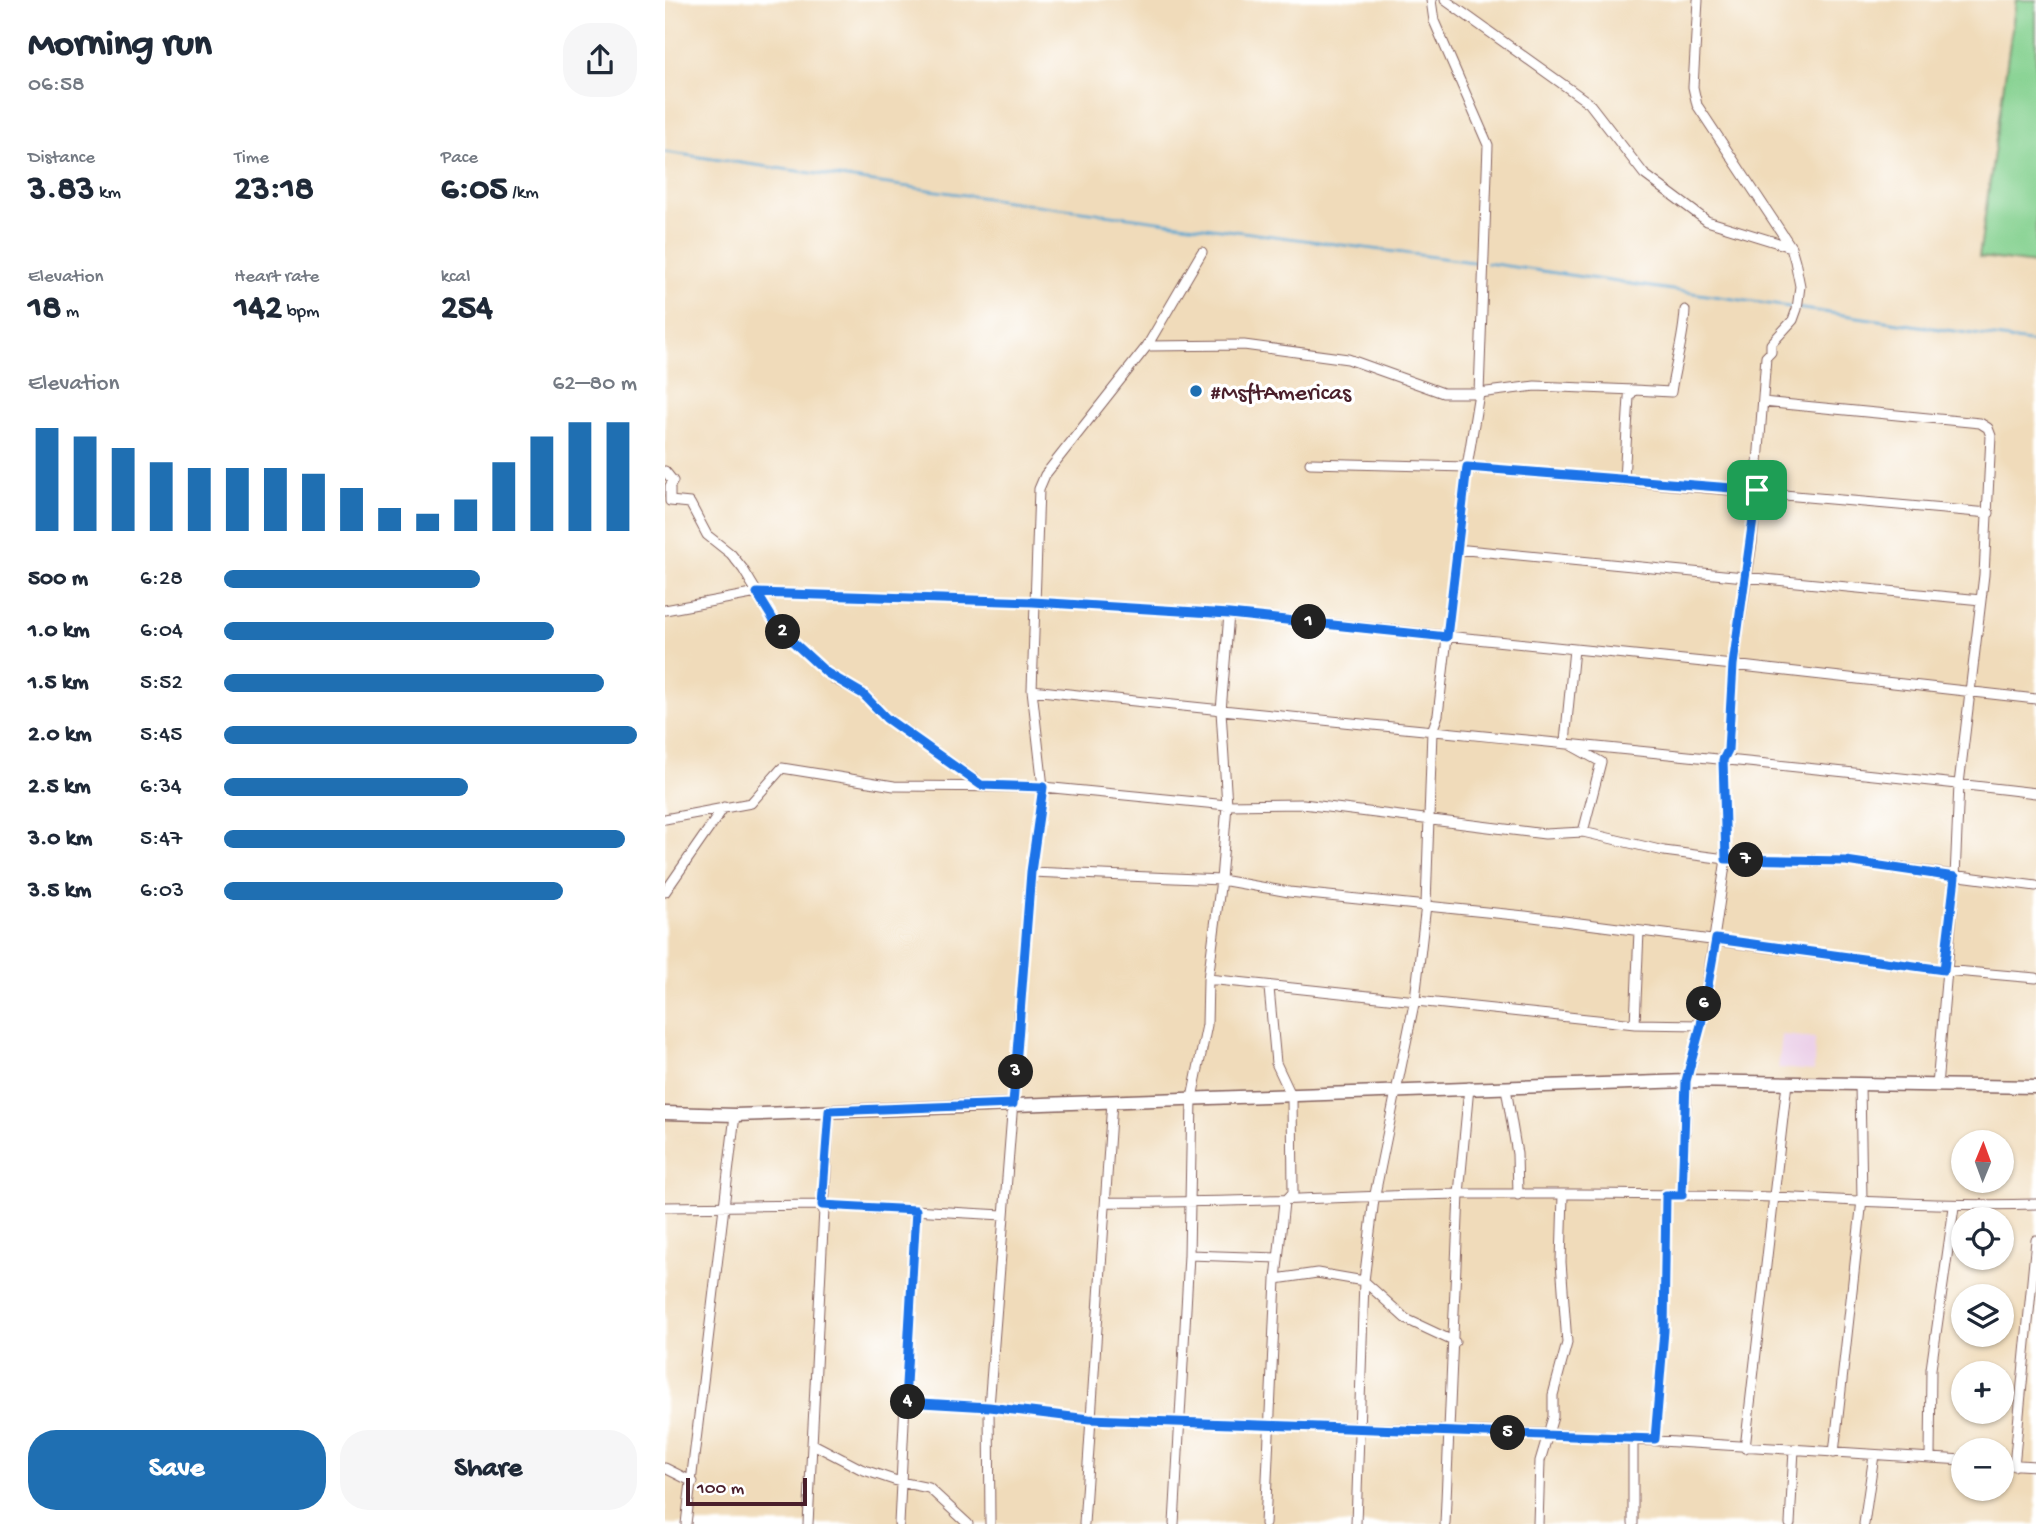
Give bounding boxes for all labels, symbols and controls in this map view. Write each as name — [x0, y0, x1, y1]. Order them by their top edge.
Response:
button: share — [563, 23, 637, 97]
text: Morning run — [28, 24, 212, 68]
text: 06:58 — [28, 72, 85, 99]
text: Distance — [28, 147, 95, 170]
text: Time — [234, 147, 269, 170]
text: Pace — [441, 147, 478, 170]
text: 3.83 — [28, 170, 95, 211]
text: 23:18 — [234, 170, 314, 211]
text: 6:05 — [441, 170, 508, 211]
text: km — [95, 182, 121, 205]
text: /km — [508, 182, 539, 205]
text: Elevation — [28, 266, 104, 289]
text: Heart rate — [234, 266, 319, 289]
text: kcal — [441, 266, 470, 289]
text: 18 — [28, 289, 61, 330]
text: 142 — [234, 289, 282, 330]
text: 254 — [441, 289, 493, 330]
text: m — [61, 301, 79, 324]
text: bpm — [282, 301, 320, 324]
text: Elevation — [28, 371, 119, 398]
text: 62–80 m — [553, 371, 637, 398]
place label: #MsftAmericas — [1210, 380, 1352, 409]
marker: #MsftAmericas — [1188, 383, 1204, 399]
pin — [1727, 460, 1787, 520]
icon: arrive — [1738, 471, 1776, 509]
text: 500 m — [28, 566, 88, 593]
text: 6:28 — [140, 566, 183, 593]
pin: 1 — [1291, 604, 1327, 640]
text: 1 — [1305, 610, 1312, 633]
pin: 2 — [765, 614, 801, 650]
text: 1.0 km — [28, 618, 90, 645]
text: 6:04 — [140, 618, 183, 645]
text: 2 — [778, 620, 787, 643]
text: 1.5 km — [28, 670, 89, 697]
text: 5:52 — [140, 670, 183, 697]
text: 2.0 km — [28, 722, 92, 749]
text: 5:45 — [140, 722, 182, 749]
text: 2.5 km — [28, 774, 91, 801]
text: 6:34 — [140, 774, 182, 801]
text: 3.0 km — [28, 826, 92, 853]
text: 5:47 — [140, 826, 182, 853]
pin: 7 — [1729, 842, 1763, 878]
text: 7 — [1741, 848, 1750, 871]
text: 3.5 km — [28, 878, 91, 905]
text: 6:03 — [140, 878, 184, 905]
pin: 6 — [1686, 986, 1721, 1021]
text: 6 — [1699, 992, 1708, 1015]
pin: 3 — [999, 1054, 1033, 1090]
text: 3 — [1011, 1060, 1020, 1083]
north arrow — [1951, 1130, 2014, 1194]
map controls — [1951, 1130, 2014, 1501]
button: locate — [1951, 1207, 2014, 1270]
button: layers — [1951, 1284, 2014, 1347]
button: + — [1951, 1361, 2014, 1424]
pin: 4 — [891, 1384, 925, 1420]
text: 4 — [903, 1390, 912, 1413]
pin: 5 — [1491, 1416, 1525, 1450]
text: 5 — [1503, 1421, 1513, 1444]
button: Save — [28, 1430, 326, 1510]
button: Share — [340, 1430, 637, 1510]
button: − — [1951, 1438, 2014, 1501]
scale bar — [686, 1475, 807, 1507]
text: 100 m — [697, 1478, 744, 1501]

